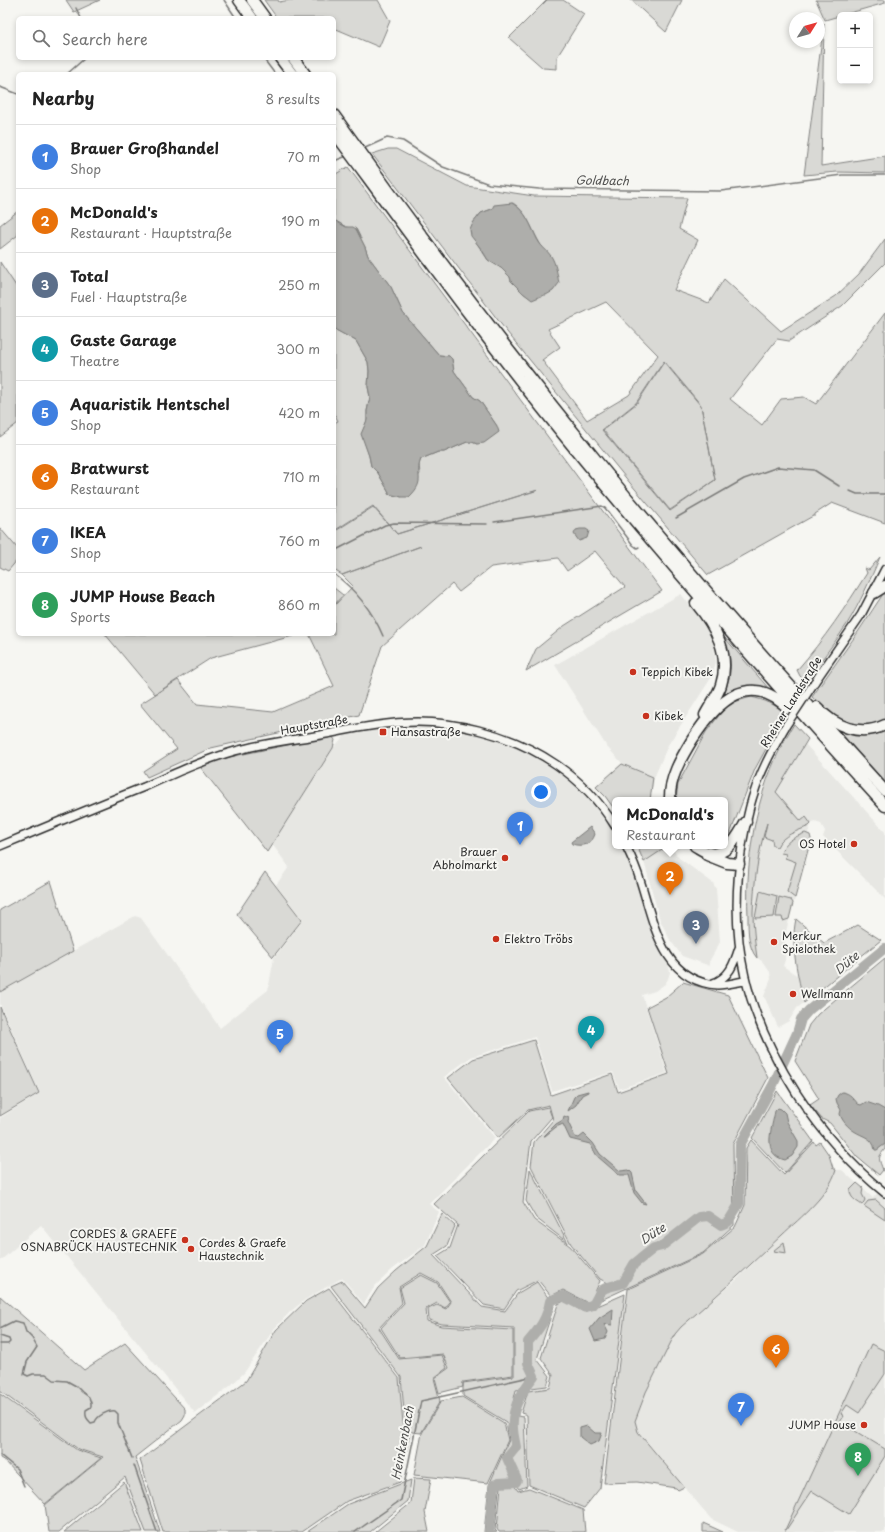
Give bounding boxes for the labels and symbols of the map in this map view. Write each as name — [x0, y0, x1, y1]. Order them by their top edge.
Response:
north arrow — [789, 12, 825, 48]
water label: Goldbach — [575, 171, 630, 189]
street label: Rheiner Landstraße — [756, 653, 826, 751]
place label: Teppich Kibek — [641, 663, 713, 680]
marker: Teppich Kibek — [628, 667, 638, 677]
place label: Kibek — [654, 707, 684, 724]
street label: Hauptstraße — [279, 710, 349, 739]
marker: Kibek — [641, 711, 651, 721]
place label: Hansastraße — [391, 723, 461, 740]
marker: Hansastraße — [378, 727, 388, 737]
your location — [531, 782, 551, 802]
pin: 1 — [507, 812, 533, 845]
place label: OS Hotel — [799, 835, 846, 852]
marker: OS Hotel — [849, 839, 859, 849]
place label: Brauer Abholmarkt — [433, 843, 498, 873]
marker: Brauer Abholmarkt — [500, 853, 510, 863]
pin: 2 — [657, 862, 683, 895]
pin: 3 — [683, 911, 709, 944]
place label: Merkur Spielothek — [782, 927, 837, 957]
place label: Elektro Tröbs — [504, 930, 573, 947]
marker: Elektro Tröbs — [491, 934, 501, 944]
marker: Merkur Spielothek — [769, 937, 779, 947]
water label: Düte — [830, 946, 863, 978]
place label: Wellmann — [801, 985, 853, 1002]
marker: Wellmann — [788, 989, 798, 999]
pin: 4 — [578, 1016, 604, 1049]
pin: 5 — [267, 1020, 293, 1053]
water label: Düte — [636, 1218, 669, 1248]
place label: CORDES & GRAEFE OSNABRÜCK HAUSTECHNIK — [20, 1225, 177, 1255]
place label: Cordes & Graefe Haustechnik — [199, 1234, 286, 1264]
marker: CORDES & GRAEFE OSNABRÜCK HAUSTECHNIK — [180, 1235, 190, 1245]
marker: Cordes & Graefe Haustechnik — [186, 1244, 196, 1254]
pin: 6 — [763, 1335, 789, 1368]
pin: 7 — [728, 1393, 754, 1426]
water label: Heinkenbach — [386, 1403, 418, 1481]
place label: JUMP House — [788, 1416, 856, 1433]
marker: JUMP House — [859, 1420, 869, 1430]
pin: 8 — [845, 1443, 871, 1476]

